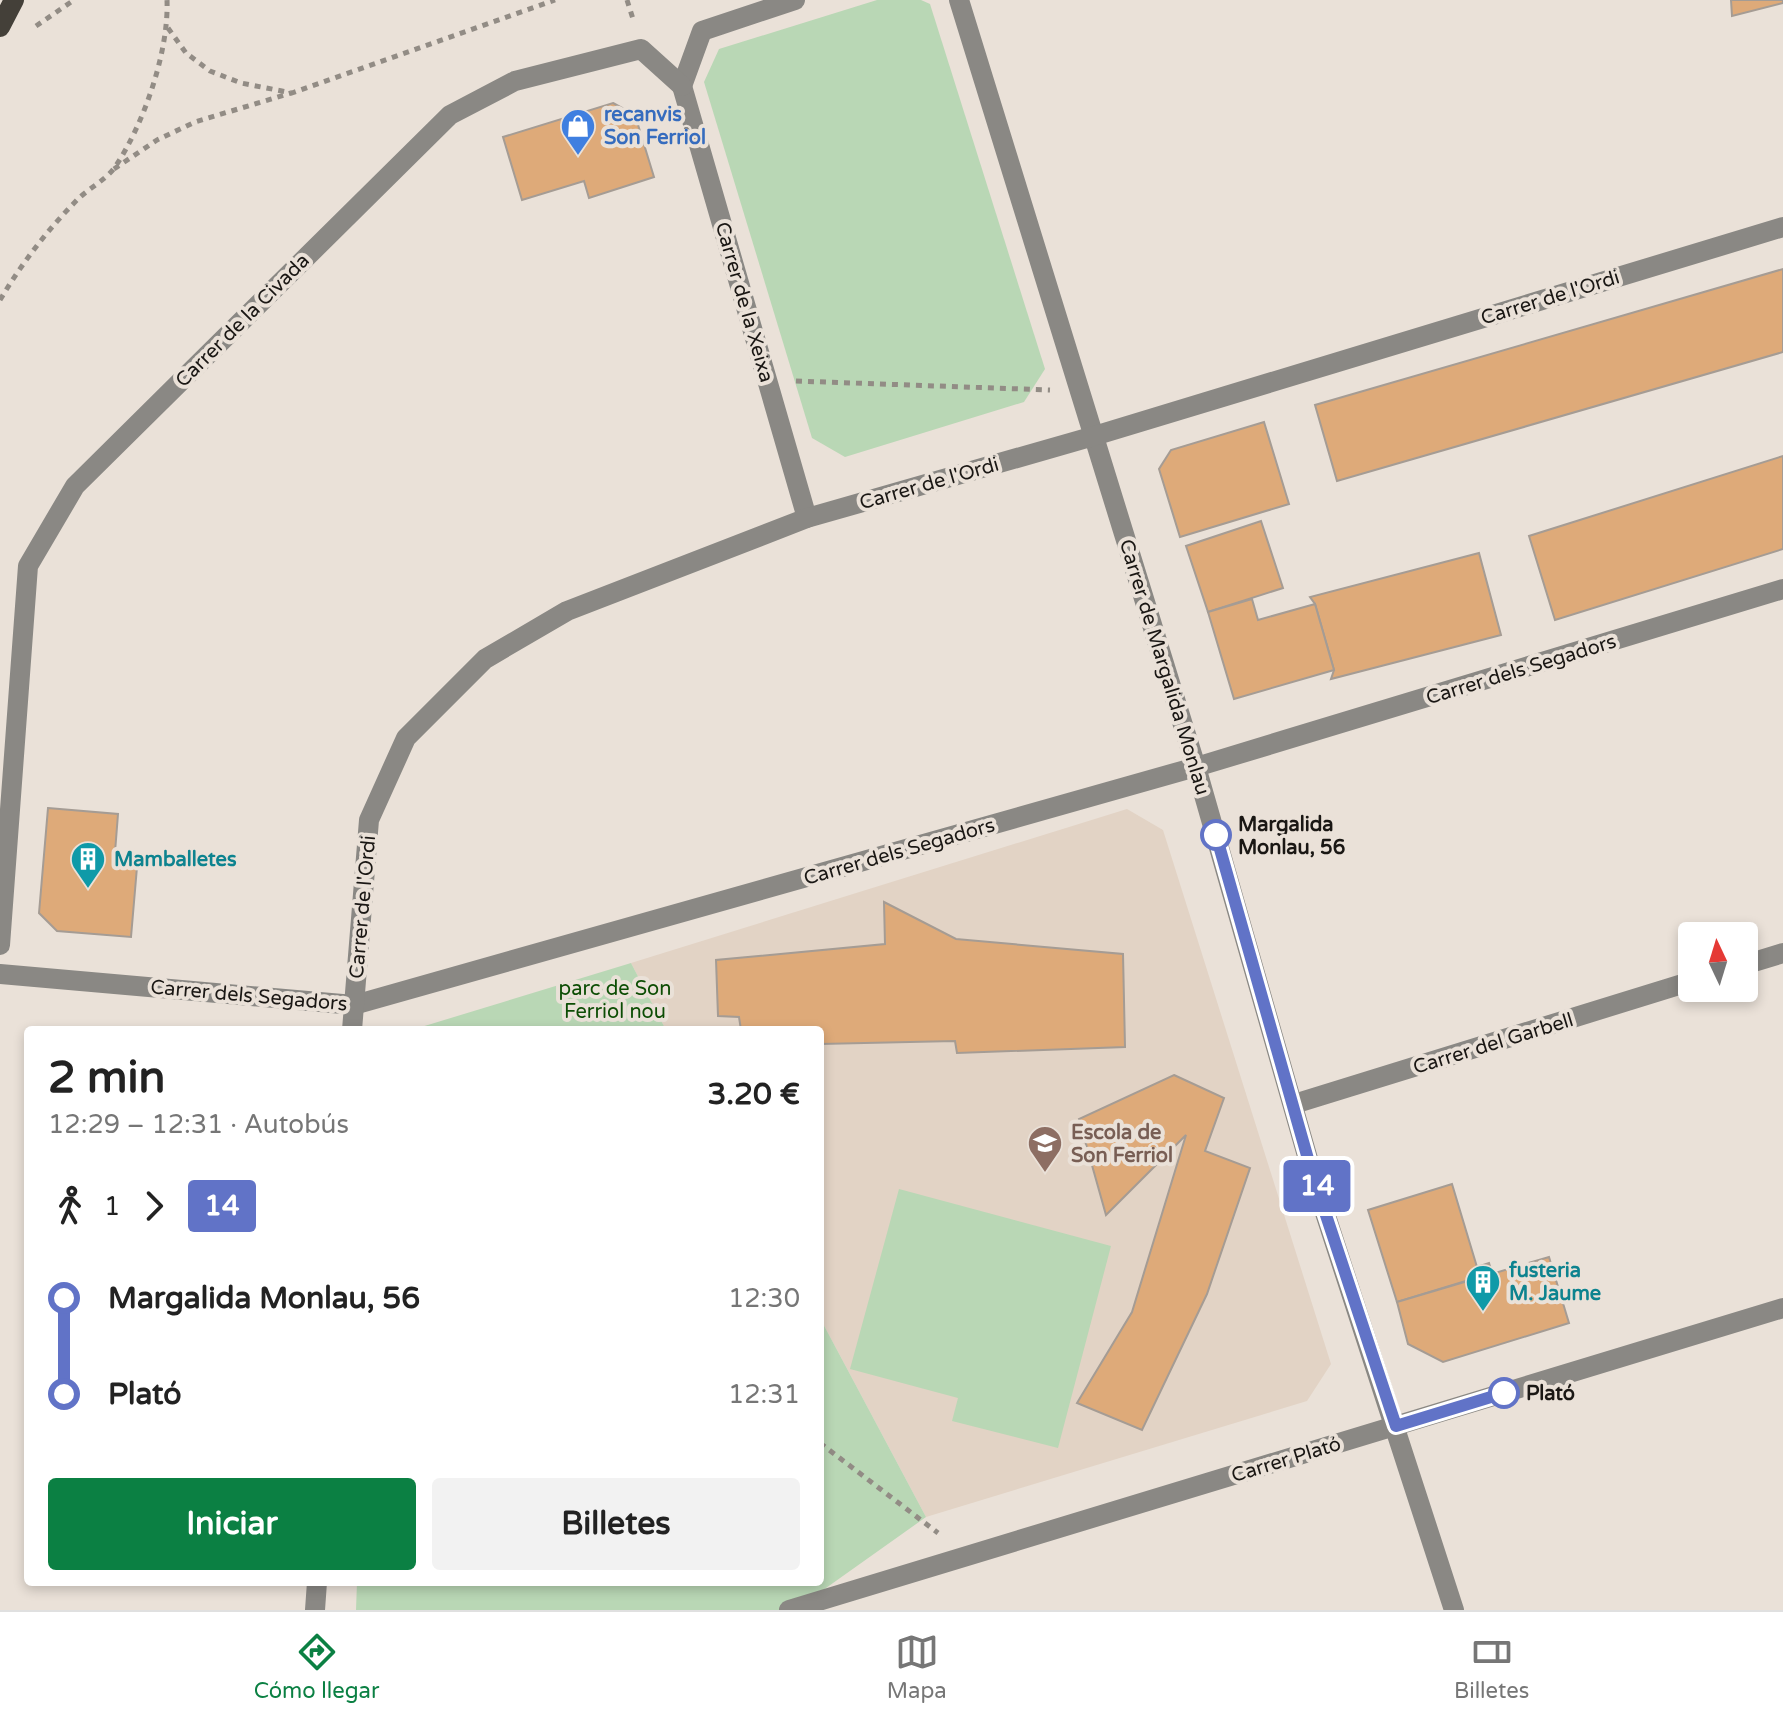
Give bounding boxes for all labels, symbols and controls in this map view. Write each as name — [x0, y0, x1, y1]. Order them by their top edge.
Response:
place label: recanvis Son Ferriol — [604, 103, 706, 150]
shop icon: recanvis Son Ferriol — [559, 107, 597, 157]
street label: Carrer de la Xeixa — [710, 219, 778, 385]
street label: Carrer de la Civada — [171, 249, 315, 393]
street label: Carrer de l'Ordi — [1478, 265, 1623, 330]
street label: Carrer de l'Ordi — [857, 453, 1002, 515]
street label: Carrer de Margalida Monlau — [1114, 537, 1214, 798]
street label: Carrer dels Segadors — [1423, 630, 1619, 710]
street label: Carrer dels Segadors — [801, 813, 998, 891]
place label: Margalida Monlau, 56 — [1238, 813, 1345, 860]
marker: Margalida Monlau, 56 — [1201, 820, 1231, 850]
street label: Carrer de l'Ordi — [345, 834, 381, 980]
building icon: Mamballetes — [69, 840, 107, 890]
place label: Mamballetes — [114, 848, 237, 872]
north arrow — [1678, 922, 1758, 1002]
map controls — [1678, 922, 1758, 1002]
street label: Carrer dels Segadors — [149, 975, 348, 1017]
park label: parc de Son Ferriol nou — [559, 977, 671, 1024]
street label: Carrer del Garbell — [1410, 1008, 1576, 1080]
text: 2 min — [48, 1052, 165, 1105]
text: 3.20 € — [707, 1076, 800, 1113]
text: 12:29 – 12:31 · Autobús — [48, 1109, 349, 1140]
place label: Escola de Son Ferriol — [1071, 1121, 1173, 1168]
school or university icon: Escola de Son Ferriol — [1026, 1124, 1064, 1174]
line badge: 14 — [1281, 1160, 1353, 1212]
text: 14 — [1299, 1169, 1335, 1203]
icon: walk — [48, 1184, 92, 1228]
icon: forward — [132, 1184, 176, 1228]
text: 14 — [204, 1189, 240, 1223]
text: 1 — [104, 1191, 120, 1222]
place label: fusteria M. Jaume — [1509, 1259, 1601, 1306]
building icon: fusteria M. Jaume — [1464, 1263, 1502, 1313]
text: Margalida Monlau, 56 — [108, 1280, 420, 1317]
text: 12:30 — [728, 1283, 800, 1314]
text: Plató — [108, 1376, 181, 1413]
marker: Plató — [1489, 1378, 1519, 1408]
text: 12:31 — [728, 1379, 800, 1410]
place label: Plató — [1526, 1382, 1575, 1406]
street label: Carrer Plató — [1229, 1432, 1344, 1488]
button: Iniciar — [48, 1478, 416, 1570]
button: Billetes — [432, 1478, 800, 1570]
tab: Cómo llegar — [254, 1630, 379, 1704]
tab: Mapa — [887, 1630, 947, 1704]
tab: Billetes — [1454, 1630, 1529, 1704]

